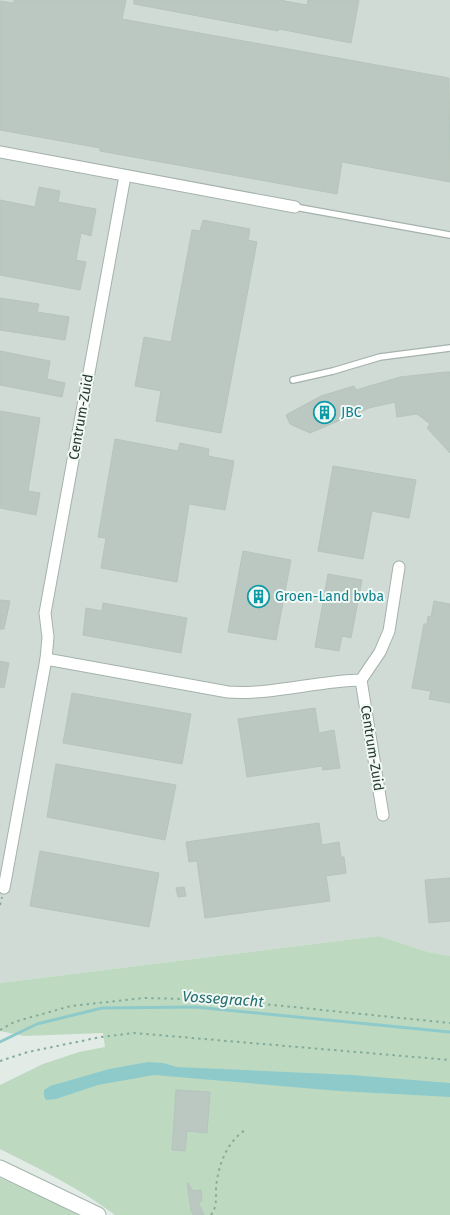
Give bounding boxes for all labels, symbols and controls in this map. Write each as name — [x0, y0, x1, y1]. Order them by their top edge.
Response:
street label: Centrum-Zuid — [65, 373, 97, 461]
building icon: JBC — [313, 400, 337, 424]
place label: JBC — [341, 404, 362, 421]
building icon: Groen-Land bvba — [247, 584, 271, 608]
place label: Groen-Land bvba — [275, 588, 384, 605]
street label: Centrum-Zuid — [357, 704, 387, 792]
water label: Vossegracht — [182, 987, 265, 1011]

